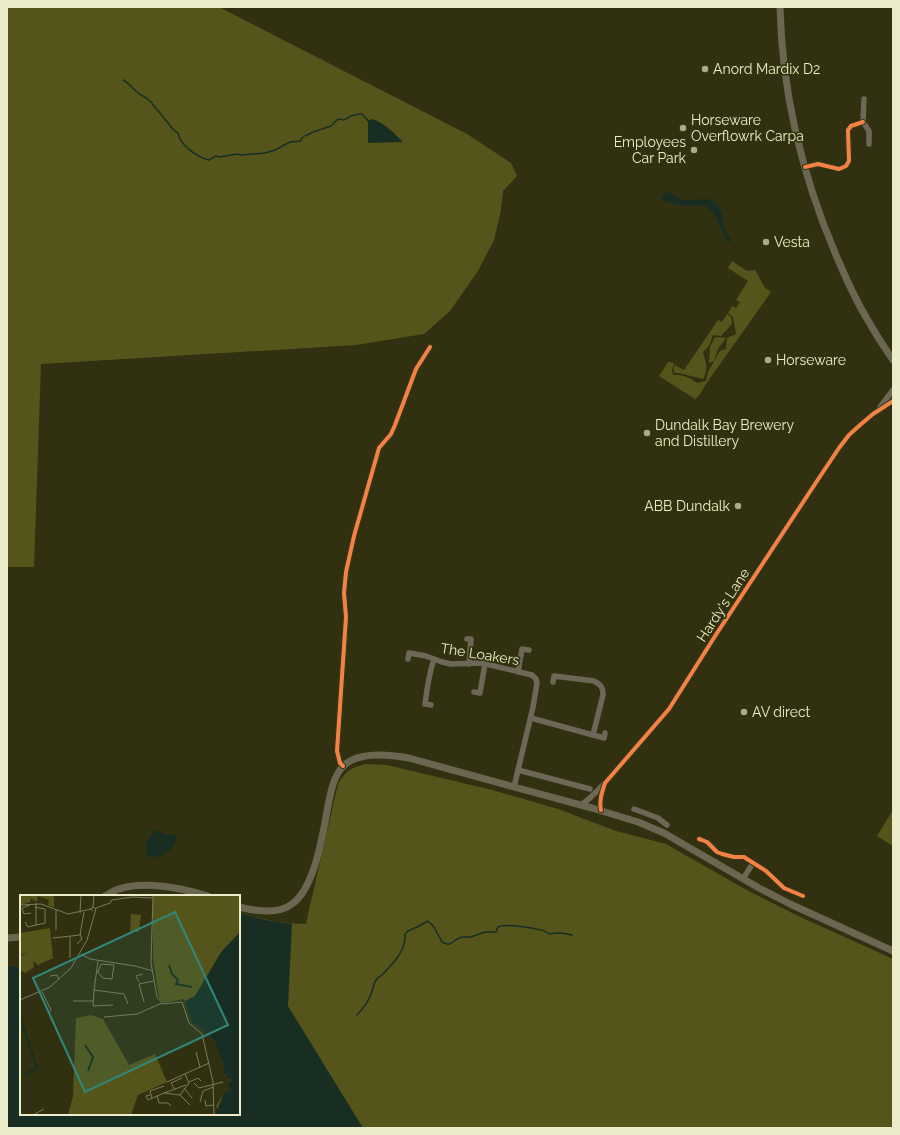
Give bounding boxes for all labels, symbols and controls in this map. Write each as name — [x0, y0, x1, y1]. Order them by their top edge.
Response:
place label: Anord Mardix D2 — [713, 61, 820, 77]
marker: Anord Mardix D2 — [700, 64, 710, 74]
place label: Horseware Overflowrk Carpa — [691, 112, 804, 144]
marker: Horseware Overflowrk Carpa — [678, 123, 688, 133]
place label: Employees Car Park — [614, 134, 687, 166]
marker: Employees Car Park — [689, 145, 699, 155]
place label: Vesta — [774, 234, 810, 250]
marker: Vesta — [761, 237, 771, 247]
place label: Horseware — [776, 352, 846, 368]
marker: Horseware — [763, 355, 773, 365]
place label: Dundalk Bay Brewery and Distillery — [655, 417, 794, 449]
marker: Dundalk Bay Brewery and Distillery — [642, 428, 652, 438]
place label: ABB Dundalk — [644, 498, 731, 514]
marker: ABB Dundalk — [733, 501, 743, 511]
street label: Hardy's Lane — [693, 565, 753, 645]
street label: The Loakers — [440, 640, 521, 668]
place label: AV direct — [752, 704, 811, 720]
marker: AV direct — [739, 707, 749, 717]
inset map — [20, 895, 240, 1115]

